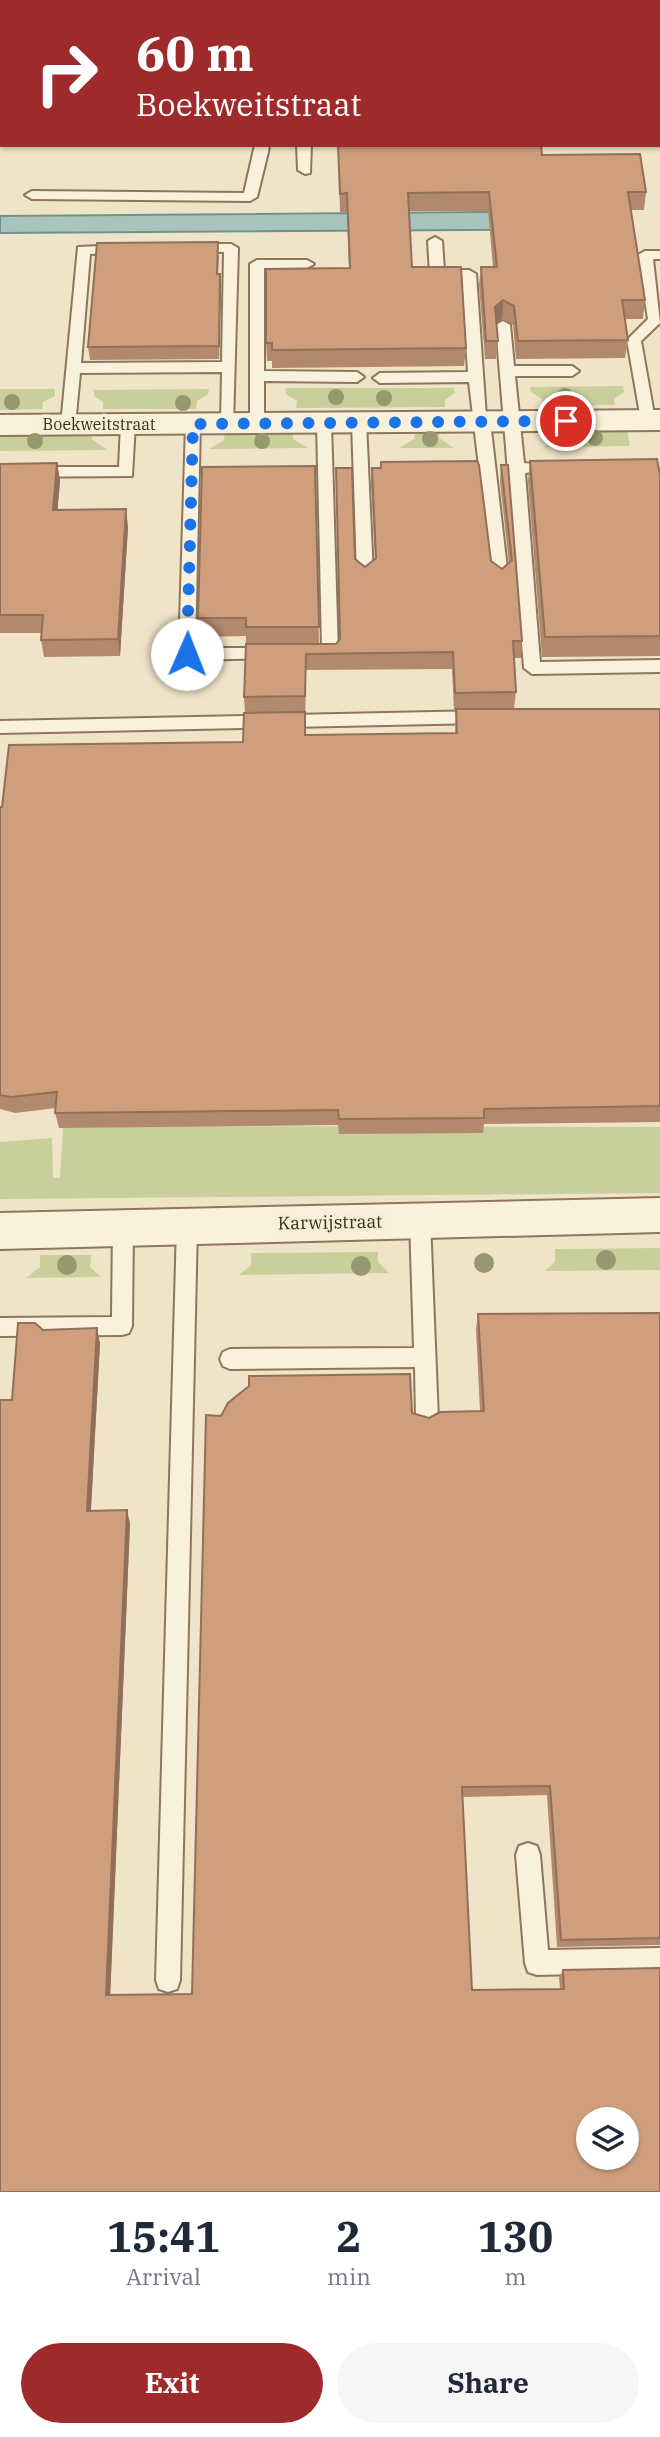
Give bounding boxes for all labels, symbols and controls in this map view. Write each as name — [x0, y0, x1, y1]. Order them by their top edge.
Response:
text: 60 m — [136, 21, 254, 84]
icon: right — [21, 28, 112, 119]
text: Boekweitstraat — [136, 83, 362, 125]
pin — [536, 391, 596, 451]
icon: arrive — [547, 402, 585, 440]
street label: Boekweitstraat — [43, 414, 156, 434]
position arrow — [150, 617, 224, 691]
street label: Karwijstraat — [277, 1210, 383, 1234]
map controls — [576, 2107, 639, 2170]
button: layers — [576, 2107, 639, 2170]
text: 15:41 — [107, 2209, 220, 2264]
text: 2 — [336, 2209, 362, 2264]
text: 130 — [478, 2209, 553, 2264]
text: Arrival — [126, 2261, 201, 2291]
text: min — [327, 2261, 371, 2291]
text: m — [504, 2261, 526, 2291]
button: Exit — [21, 2343, 323, 2423]
button: Share — [337, 2343, 639, 2423]

